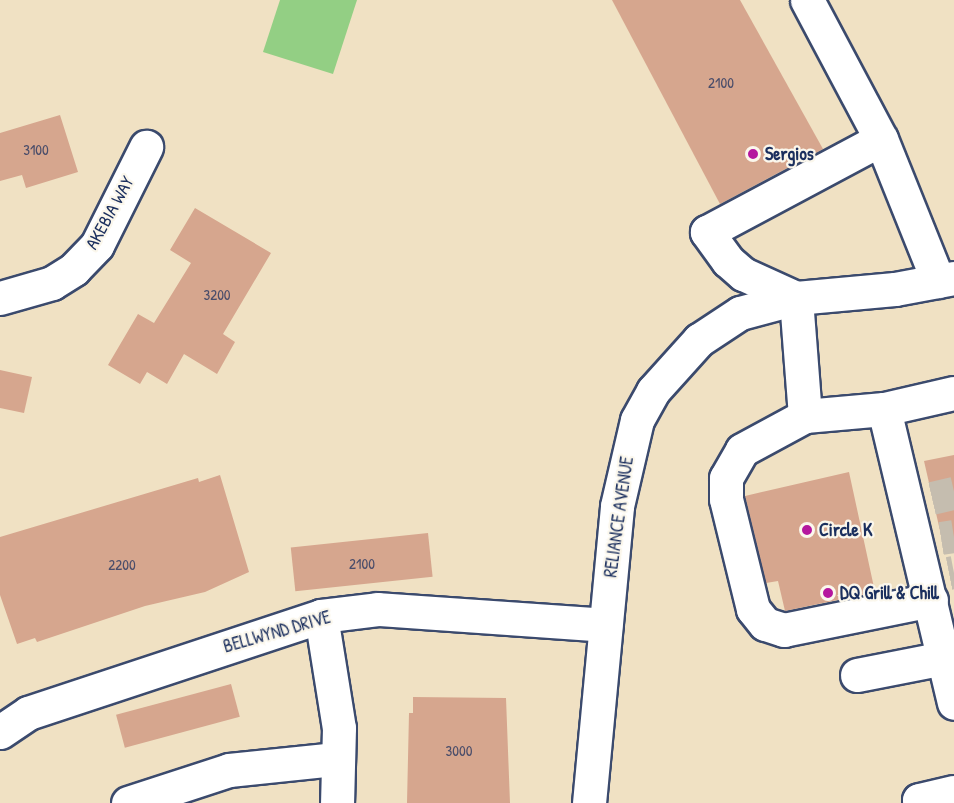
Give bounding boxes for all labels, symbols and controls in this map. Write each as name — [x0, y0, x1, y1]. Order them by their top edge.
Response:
house number: 2100 — [708, 74, 734, 92]
house number: 3100 — [23, 141, 49, 159]
place label: Sergios — [765, 143, 814, 165]
marker: Sergios — [746, 147, 760, 161]
street label: AKEBIA WAY — [81, 173, 139, 253]
house number: 3200 — [203, 286, 231, 304]
street label: RELIANCE AVENUE — [600, 455, 638, 579]
place label: Circle K — [819, 519, 872, 541]
marker: Circle K — [800, 523, 814, 537]
house number: 2100 — [349, 555, 375, 573]
house number: 2200 — [108, 556, 136, 574]
place label: DQ Grill & Chill — [840, 582, 939, 604]
marker: DQ Grill & Chill — [821, 586, 835, 600]
street label: BELLWYND DRIVE — [221, 606, 333, 658]
house number: 3000 — [446, 742, 472, 760]

